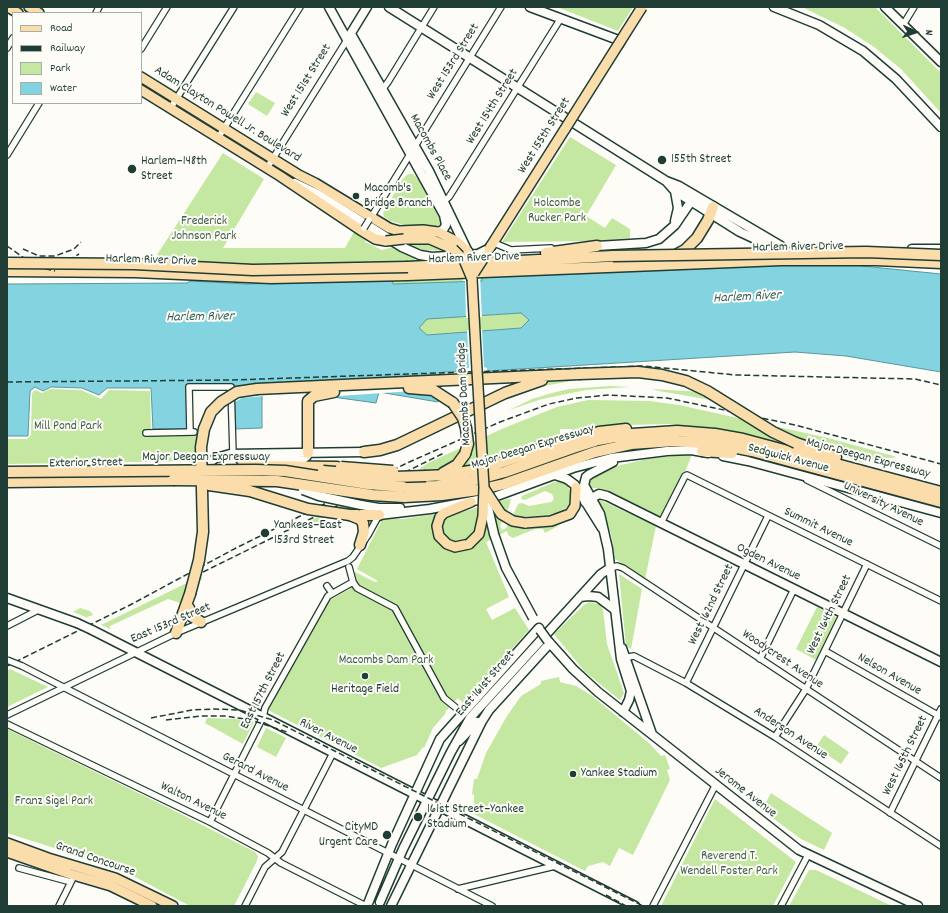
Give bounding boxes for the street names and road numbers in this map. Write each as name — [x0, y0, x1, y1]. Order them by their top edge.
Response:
street label: West 153rd Street — [424, 21, 484, 103]
street label: West 151st Street — [278, 42, 336, 120]
street label: Adam Clayton Powell Jr. Boulevard — [151, 63, 303, 167]
street label: West 154th Street — [464, 66, 522, 148]
street label: West 155th Street — [515, 95, 575, 177]
street label: Macombs Place — [405, 112, 455, 184]
street label: Harlem River Drive — [752, 239, 844, 257]
street label: Harlem River Drive — [428, 250, 520, 268]
street label: Harlem River Drive — [105, 252, 197, 270]
street label: Macombs Dam Bridge — [455, 342, 475, 446]
street label: Major Deegan Expressway — [470, 422, 596, 474]
street label: Major Deegan Expressway — [804, 435, 932, 483]
street label: Sedgwick Avenue — [746, 441, 830, 477]
street label: Major Deegan Expressway — [142, 450, 270, 466]
street label: Exterior Street — [49, 456, 123, 472]
street label: University Avenue — [840, 479, 926, 531]
street label: Summit Avenue — [781, 505, 855, 551]
street label: Ogden Avenue — [733, 541, 803, 585]
street label: West 162nd Street — [686, 562, 738, 648]
street label: West 164th Street — [804, 573, 856, 657]
street label: East 153rd Street — [129, 600, 213, 648]
street label: Woodycrest Avenue — [738, 627, 826, 693]
street label: East 161st Street — [453, 648, 519, 720]
street label: East 157th Street — [238, 650, 290, 732]
street label: Nelson Avenue — [854, 650, 924, 700]
street label: Anderson Avenue — [750, 704, 830, 764]
street label: West 165th Street — [880, 713, 932, 799]
street label: River Avenue — [296, 716, 360, 758]
street label: Gerard Avenue — [219, 750, 291, 796]
street label: Jerome Avenue — [711, 764, 779, 822]
street label: Walton Avenue — [157, 779, 229, 825]
street label: Grand Concourse — [53, 839, 137, 881]

